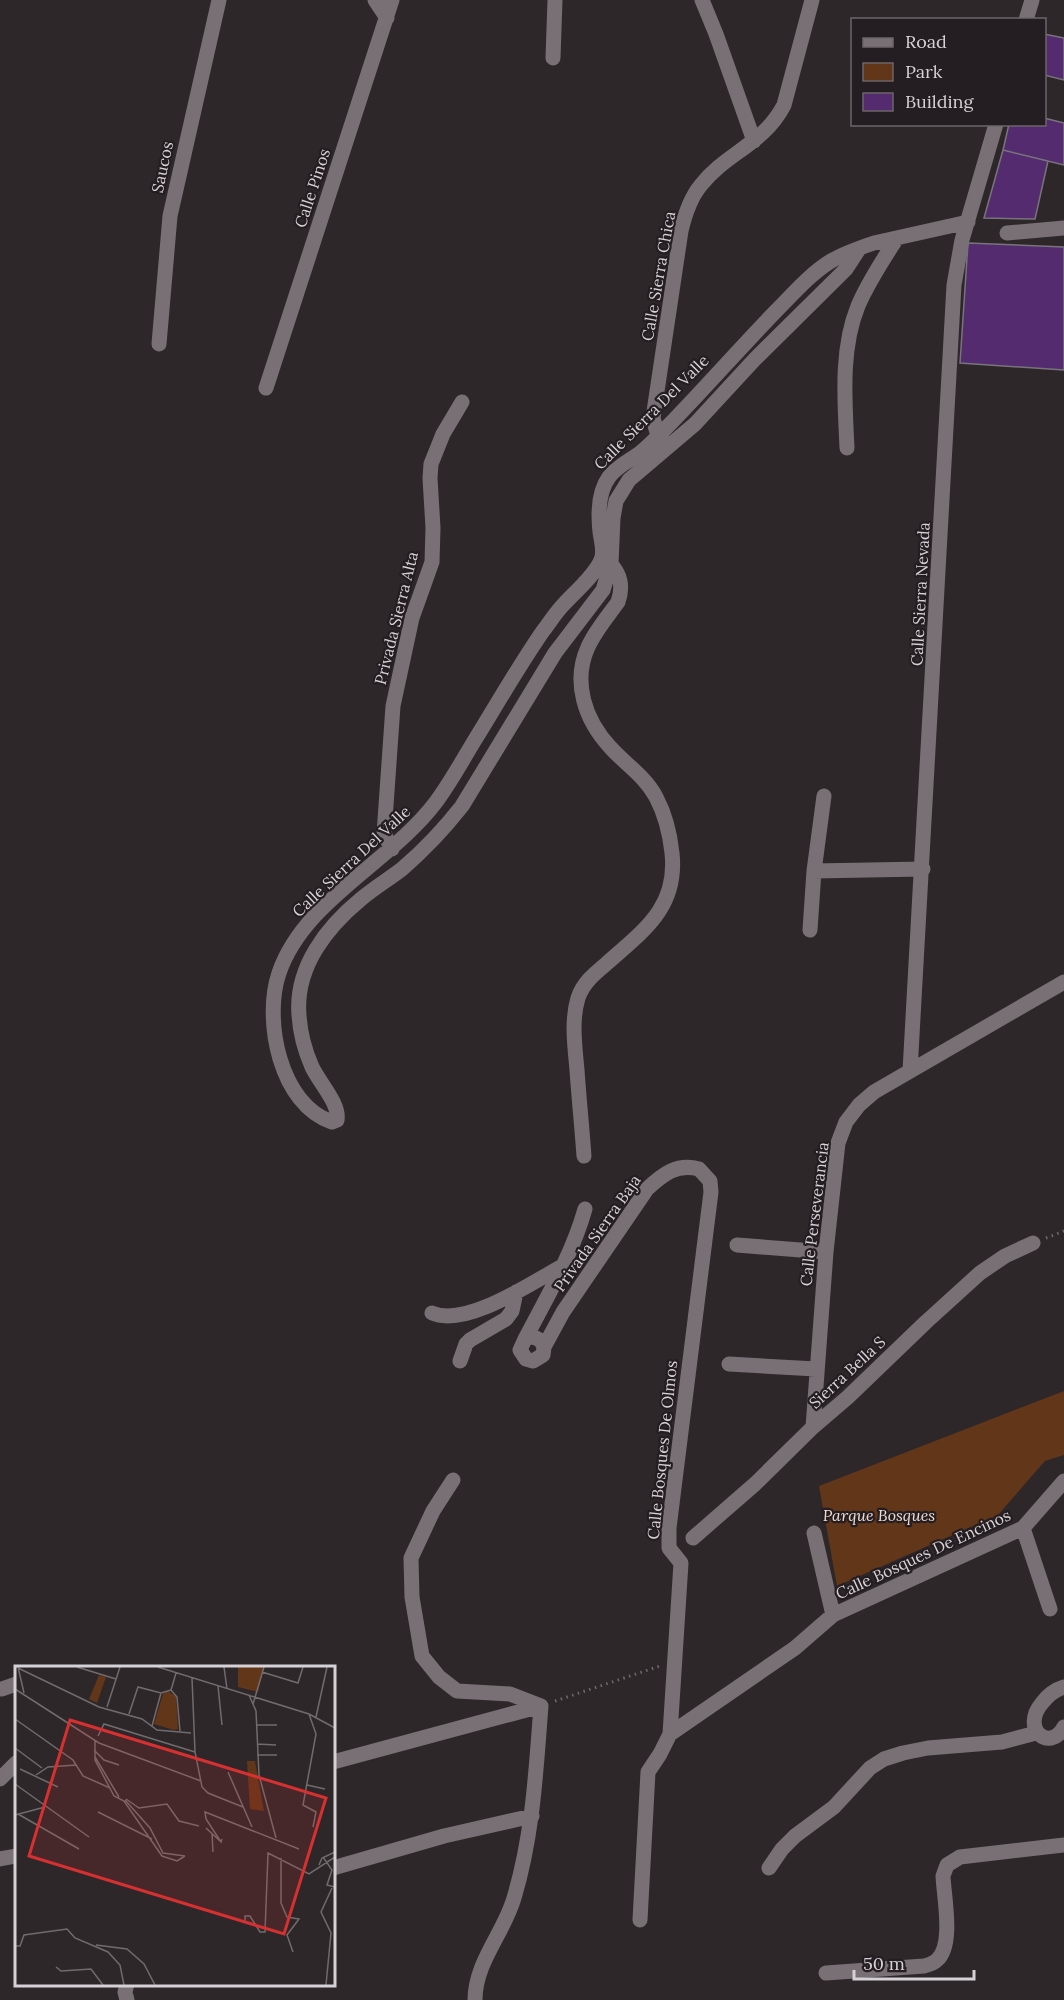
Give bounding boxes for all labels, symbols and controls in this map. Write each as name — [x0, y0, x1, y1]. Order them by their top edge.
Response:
legend — [851, 18, 1046, 126]
text: Road — [905, 30, 947, 53]
text: Park — [905, 60, 943, 83]
text: Building — [905, 90, 975, 113]
street label: Saucos — [147, 139, 177, 195]
street label: Calle Pinos — [290, 146, 334, 230]
street label: Calle Sierra Chica — [637, 210, 679, 342]
street label: Calle Sierra Del Valle — [589, 350, 713, 474]
street label: Calle Sierra Nevada — [906, 522, 934, 666]
street label: Privada Sierra Alta — [370, 549, 422, 687]
street label: Calle Sierra Del Valle — [288, 801, 414, 921]
street label: Calle Perseverancia — [795, 1141, 833, 1287]
street label: Privada Sierra Baja — [549, 1171, 645, 1295]
street label: Sierra Bella S — [805, 1332, 889, 1412]
street label: Calle Bosques De Olmos — [643, 1360, 681, 1540]
park label: Parque Bosques — [823, 1505, 935, 1525]
street label: Calle Bosques De Encinos — [832, 1505, 1014, 1603]
inset map — [15, 1666, 334, 1985]
scale bar — [854, 1943, 974, 1981]
text: 50 m — [863, 1952, 905, 1975]

